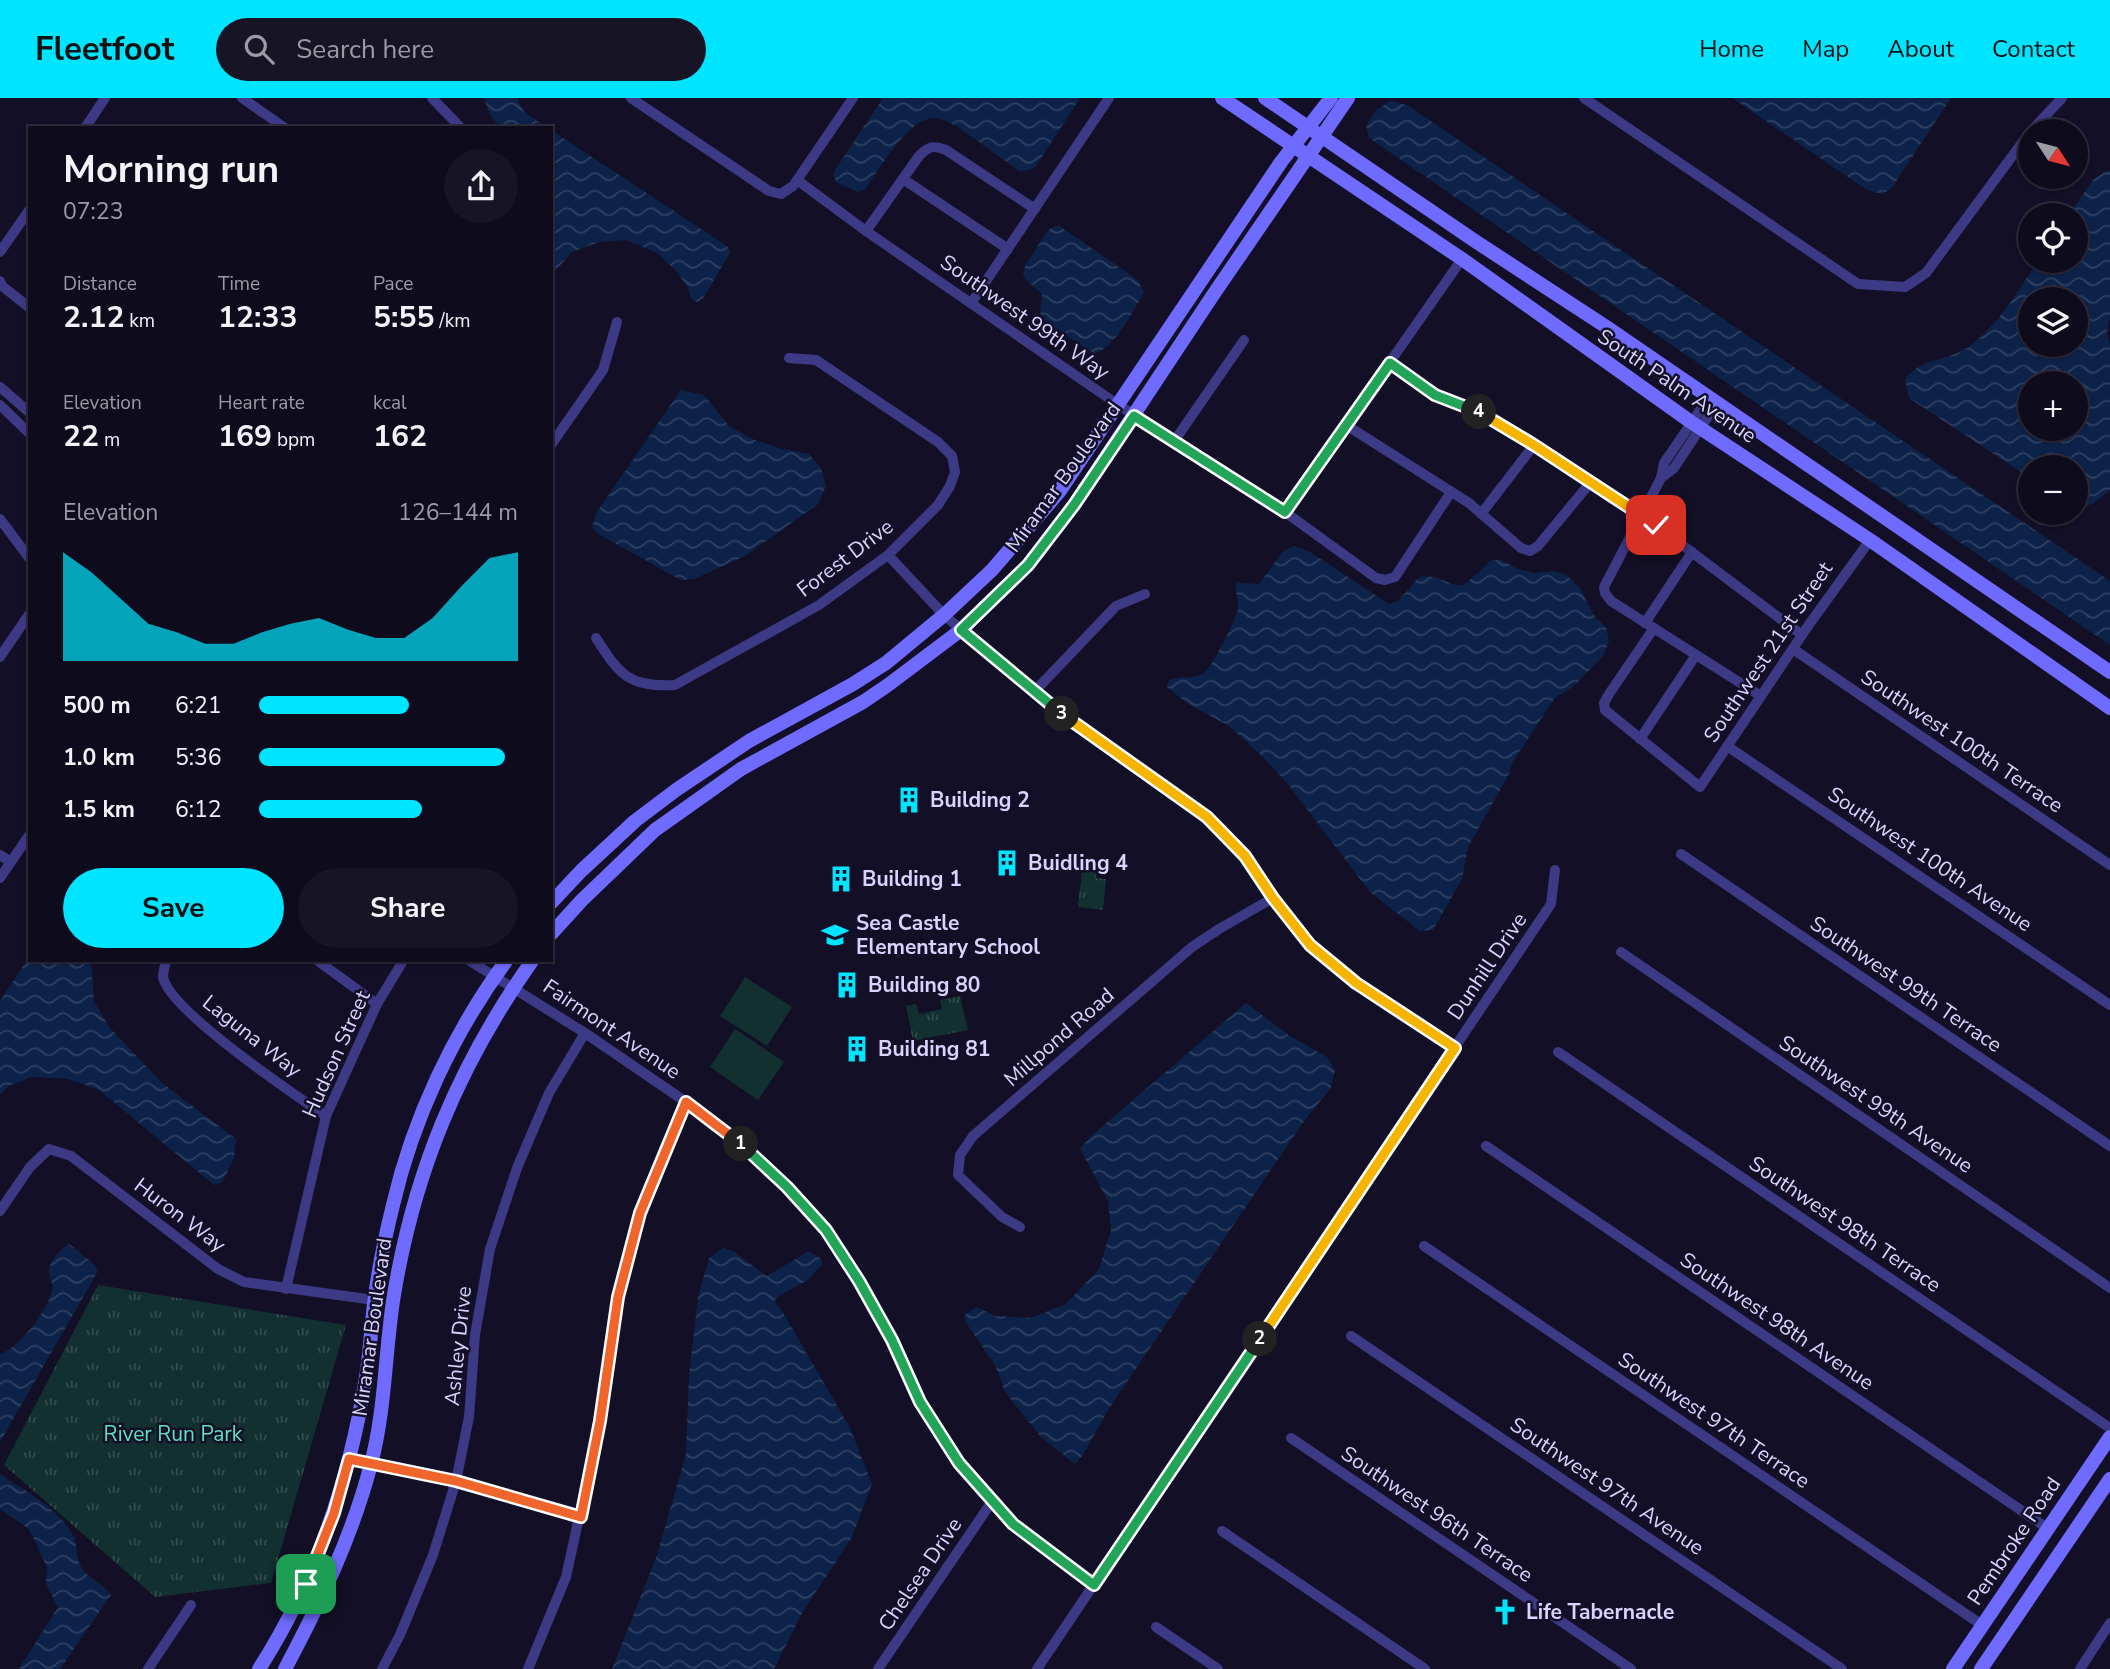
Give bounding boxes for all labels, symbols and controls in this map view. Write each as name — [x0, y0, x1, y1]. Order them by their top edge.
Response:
search box — [216, 18, 706, 81]
text: Fleetfoot — [35, 27, 174, 72]
icon: search — [240, 30, 278, 68]
text: Search here — [296, 32, 434, 67]
text: Home — [1699, 33, 1764, 65]
text: Map — [1802, 33, 1849, 65]
text: About — [1887, 33, 1954, 65]
text: Contact — [1992, 33, 2075, 65]
north arrow — [2018, 119, 2088, 189]
map controls — [2018, 119, 2088, 525]
text: Morning run — [63, 144, 279, 195]
button: share — [444, 149, 518, 223]
text: 07:23 — [63, 196, 123, 227]
button: locate — [2018, 203, 2088, 273]
street label: Southwest 99th Way — [935, 248, 1115, 386]
text: Distance — [63, 271, 137, 297]
text: Time — [218, 271, 260, 297]
text: Pace — [373, 271, 413, 297]
button: layers — [2018, 287, 2088, 357]
text: 2.12 — [63, 297, 124, 338]
text: 12:33 — [218, 297, 297, 338]
text: 5:55 — [373, 297, 434, 338]
text: km — [124, 308, 155, 334]
text: /km — [434, 308, 470, 334]
street label: South Palm Avenue — [1592, 322, 1762, 450]
button: + — [2018, 371, 2088, 441]
text: Elevation — [63, 390, 142, 416]
text: Heart rate — [218, 390, 305, 416]
text: kcal — [373, 390, 407, 416]
pin: 4 — [1462, 394, 1496, 430]
street label: Miramar Boulevard — [999, 396, 1127, 558]
text: 4 — [1473, 398, 1484, 424]
text: 22 — [63, 416, 99, 457]
text: 169 — [218, 416, 272, 457]
text: 162 — [373, 416, 427, 457]
text: m — [99, 427, 120, 453]
text: bpm — [272, 427, 315, 453]
button: − — [2018, 455, 2088, 525]
pin — [1626, 495, 1686, 555]
text: Elevation — [63, 497, 158, 528]
text: 126–144 m — [398, 497, 518, 528]
icon: check — [1637, 506, 1675, 544]
street label: Forest Drive — [791, 513, 899, 603]
street label: Southwest 21st Street — [1697, 556, 1839, 748]
street label: Southwest 100th Terrace — [1855, 663, 2069, 819]
text: 500 m — [63, 690, 131, 721]
text: 6:21 — [175, 690, 222, 721]
pin: 3 — [1044, 696, 1080, 732]
text: 3 — [1056, 700, 1067, 726]
text: 1.0 km — [63, 742, 135, 773]
text: 5:36 — [175, 742, 222, 773]
street label: Southwest 100th Avenue — [1822, 780, 2038, 938]
building icon: Building 2 — [894, 785, 924, 815]
place label: Building 2 — [930, 786, 1030, 814]
text: 1.5 km — [63, 794, 135, 825]
text: 6:12 — [175, 794, 222, 825]
building icon: Buidling 4 — [992, 848, 1022, 878]
place label: Buidling 4 — [1028, 849, 1128, 877]
building icon: Building 1 — [826, 864, 856, 894]
place label: Building 1 — [862, 865, 962, 893]
button: Save — [63, 868, 284, 948]
button: Share — [298, 868, 518, 948]
street label: Dunhill Drive — [1441, 907, 1533, 1025]
place label: Sea Castle Elementary School — [856, 909, 1040, 961]
street label: Southwest 99th Terrace — [1805, 909, 2007, 1059]
school or university icon: Sea Castle Elementary School — [820, 920, 850, 950]
building icon: Building 80 — [832, 970, 862, 1000]
place label: Building 80 — [868, 971, 980, 999]
street label: Fairmont Avenue — [538, 973, 686, 1085]
street label: Millpond Road — [998, 981, 1120, 1093]
street label: Hudson Street — [295, 985, 377, 1122]
street label: Laguna Way — [197, 988, 308, 1084]
street label: Southwest 99th Avenue — [1774, 1029, 1978, 1179]
building icon: Building 81 — [842, 1034, 872, 1064]
place label: Building 81 — [878, 1035, 990, 1063]
pin: 1 — [724, 1126, 758, 1162]
text: 1 — [735, 1130, 746, 1156]
street label: Southwest 98th Terrace — [1744, 1149, 1946, 1299]
street label: Huron Way — [128, 1171, 232, 1259]
street label: Miramar Boulevard — [346, 1236, 398, 1418]
street label: Southwest 98th Avenue — [1675, 1246, 1879, 1396]
street label: Ashley Drive — [438, 1285, 478, 1407]
pin: 2 — [1242, 1322, 1278, 1356]
text: 2 — [1254, 1325, 1265, 1351]
street label: Southwest 97th Terrace — [1613, 1345, 1815, 1495]
street label: Southwest 97th Avenue — [1505, 1411, 1709, 1561]
park label: River Run Park — [104, 1420, 243, 1448]
street label: Southwest 96th Terrace — [1336, 1439, 1538, 1589]
street label: Pembroke Road — [1961, 1471, 2067, 1611]
street label: Chelsea Drive — [872, 1512, 968, 1636]
pin — [276, 1554, 336, 1614]
icon: arrive — [287, 1565, 325, 1603]
church icon: Life Tabernacle — [1490, 1597, 1520, 1627]
place label: Life Tabernacle — [1526, 1598, 1674, 1626]

